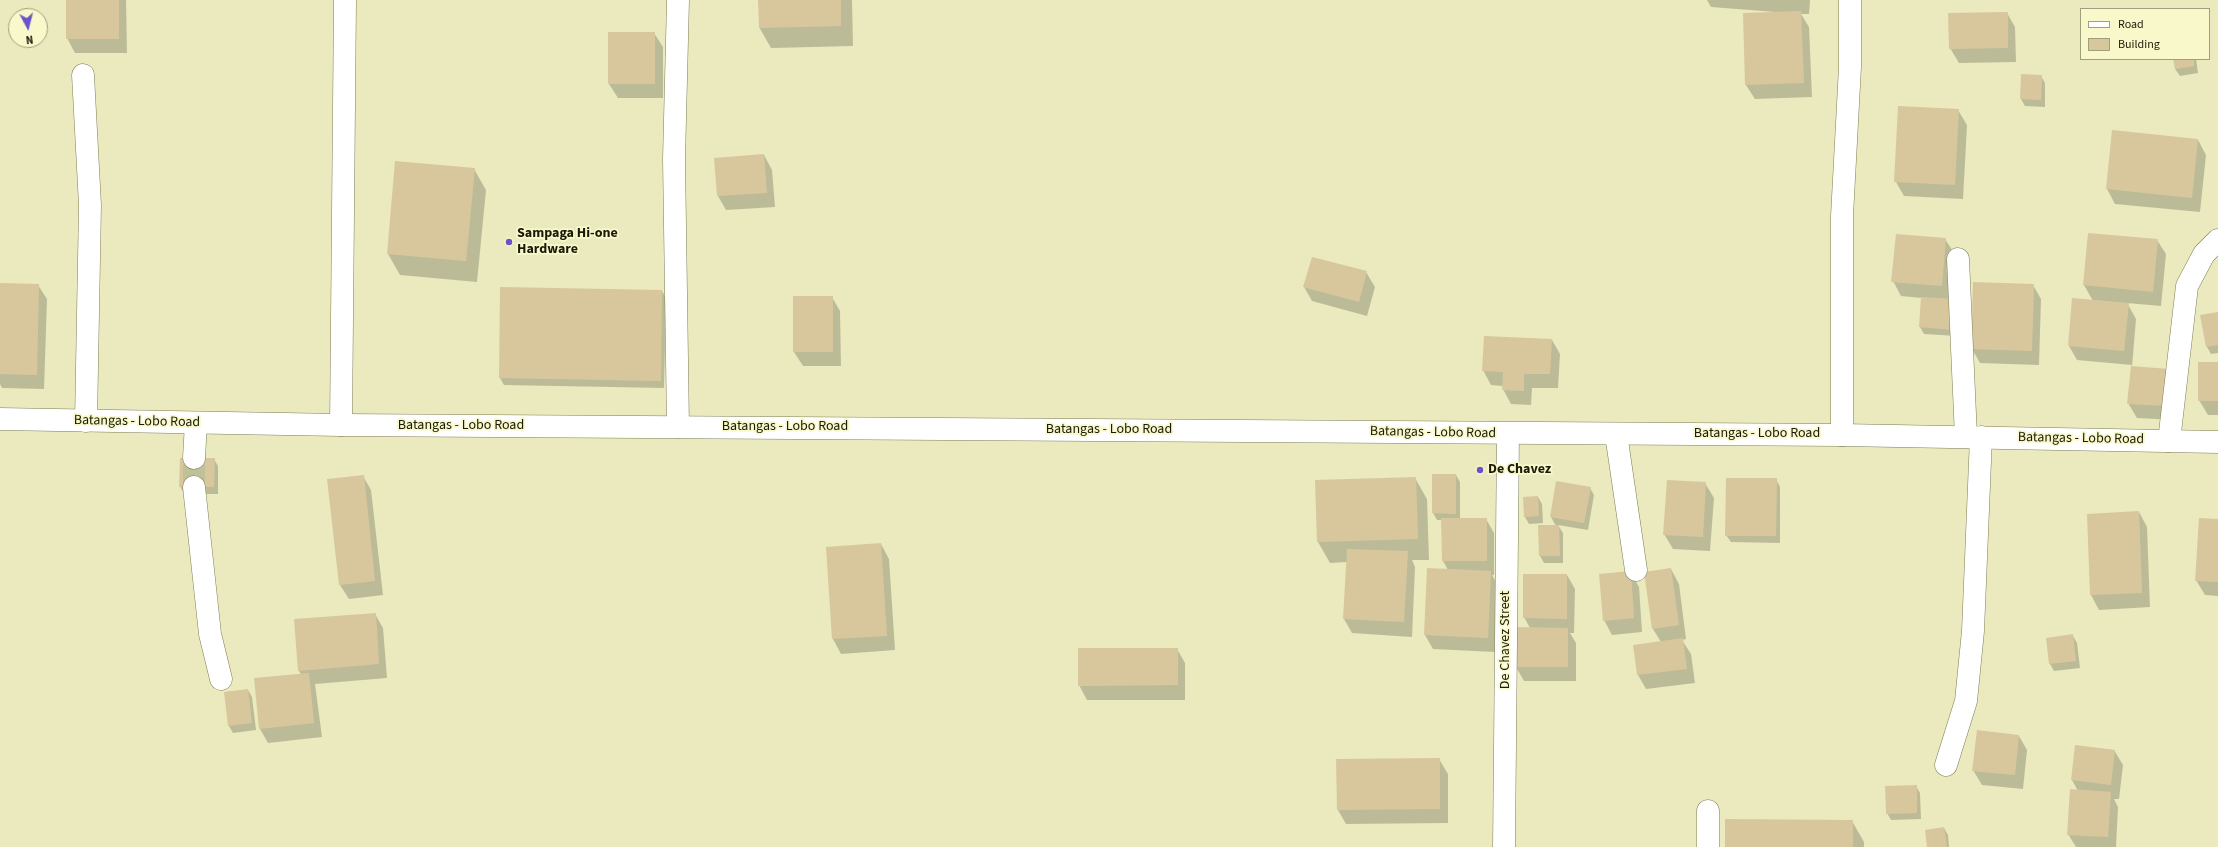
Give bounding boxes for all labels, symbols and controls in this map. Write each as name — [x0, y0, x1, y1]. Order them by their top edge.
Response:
north arrow — [8, 8, 48, 48]
legend — [2080, 8, 2210, 60]
text: Road — [2118, 16, 2144, 33]
text: N — [25, 32, 34, 47]
text: Building — [2118, 36, 2160, 53]
place label: Sampaga Hi-one Hardware — [517, 226, 618, 258]
marker: Sampaga Hi-one Hardware — [504, 237, 514, 247]
street label: Batangas - Lobo Road — [74, 412, 200, 432]
street label: Batangas - Lobo Road — [398, 418, 524, 434]
street label: Batangas - Lobo Road — [722, 419, 848, 435]
street label: Batangas - Lobo Road — [1046, 422, 1172, 438]
street label: Batangas - Lobo Road — [1370, 423, 1496, 443]
street label: Batangas - Lobo Road — [1694, 426, 1820, 442]
street label: Batangas - Lobo Road — [2018, 429, 2144, 449]
place label: De Chavez — [1488, 462, 1551, 478]
marker: De Chavez — [1475, 465, 1485, 475]
street label: De Chavez Street — [1498, 591, 1514, 689]

